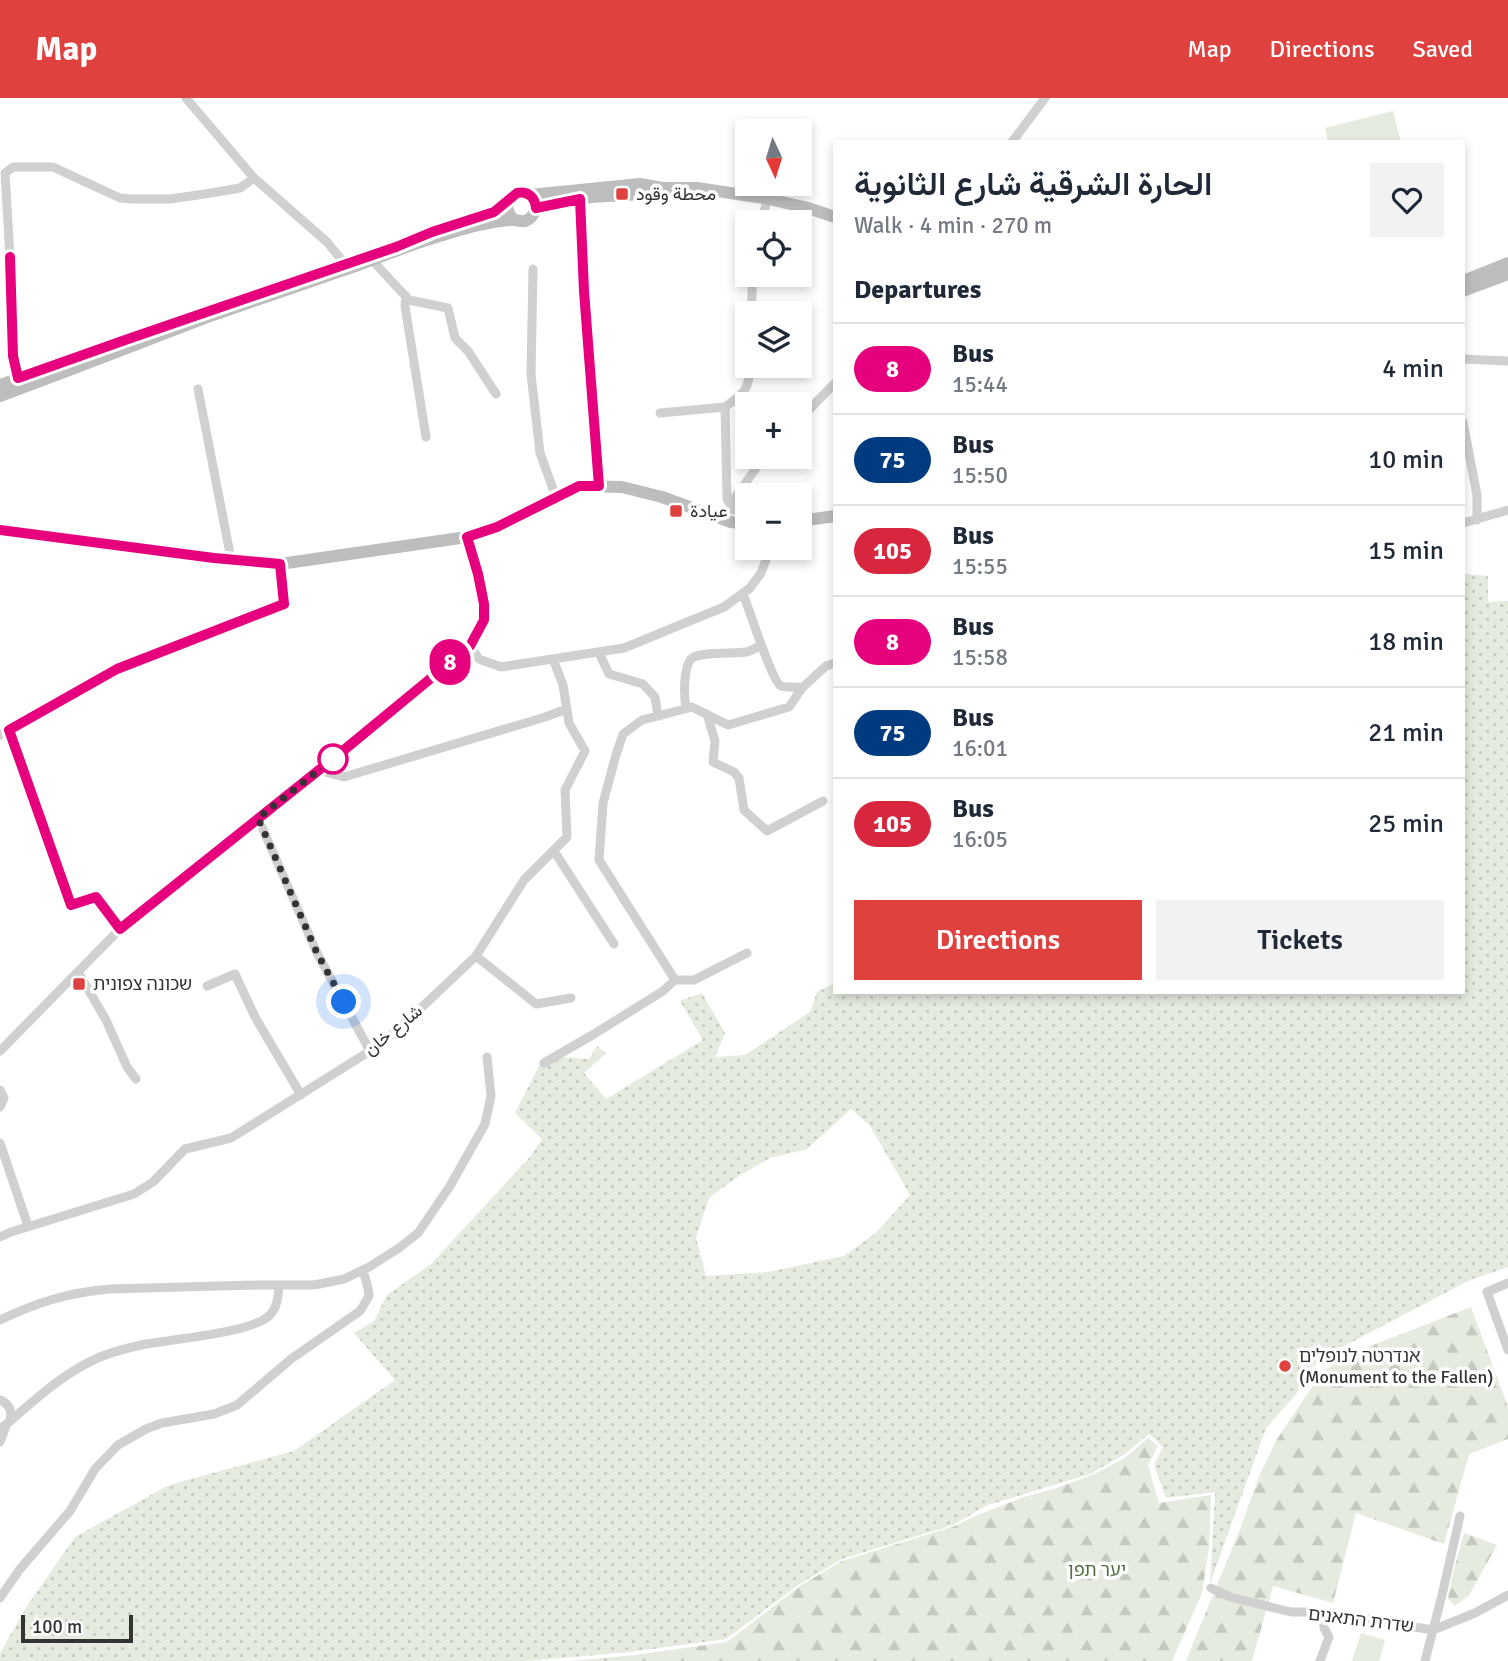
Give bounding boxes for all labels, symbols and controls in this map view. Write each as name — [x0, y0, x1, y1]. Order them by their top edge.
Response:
text: Map — [35, 29, 97, 70]
text: Map — [1187, 34, 1232, 64]
text: Directions — [1270, 34, 1375, 64]
text: Saved — [1413, 34, 1473, 64]
north arrow — [735, 119, 812, 196]
map controls — [735, 119, 812, 560]
button: heart — [1370, 163, 1444, 237]
text: الحارة الشرقية شارع الثانوية — [854, 164, 1212, 205]
place label: محطة وقود — [636, 183, 716, 205]
marker: محطة وقود — [614, 186, 630, 202]
button: locate — [735, 210, 812, 287]
text: Walk · 4 min · 270 m — [854, 211, 1052, 240]
text: Departures — [854, 274, 981, 306]
button: layers — [735, 301, 812, 378]
text: Bus — [952, 338, 994, 370]
text: 4 min — [1382, 353, 1444, 385]
text: 8 — [886, 354, 899, 384]
text: 15:44 — [952, 370, 1008, 399]
button: + — [735, 392, 812, 469]
text: Bus — [952, 429, 994, 461]
text: 10 min — [1368, 444, 1444, 476]
text: 75 — [880, 445, 905, 475]
text: 15:50 — [952, 461, 1008, 490]
button: − — [735, 483, 812, 560]
place label: عيادة — [690, 500, 728, 522]
marker: عيادة — [668, 503, 684, 519]
text: Bus — [952, 520, 994, 552]
text: 15 min — [1368, 535, 1444, 567]
text: 105 — [873, 536, 912, 566]
text: 15:55 — [952, 552, 1008, 581]
text: Bus — [952, 611, 994, 643]
text: 18 min — [1368, 626, 1444, 658]
text: 8 — [886, 627, 899, 657]
line badge: 8 — [427, 639, 473, 685]
text: 15:58 — [952, 643, 1008, 672]
text: 8 — [444, 647, 456, 677]
text: Bus — [952, 702, 994, 734]
text: 21 min — [1368, 717, 1444, 749]
text: 75 — [880, 718, 905, 748]
text: 16:01 — [952, 734, 1008, 763]
unlabelled marker — [318, 744, 348, 774]
text: Bus — [952, 793, 994, 825]
text: 25 min — [1368, 808, 1444, 840]
text: 105 — [873, 809, 912, 839]
text: 16:05 — [952, 825, 1008, 854]
button: Directions — [854, 900, 1142, 980]
button: Tickets — [1156, 900, 1444, 980]
place label: שכונה צפונית — [93, 973, 192, 995]
marker: שכונה צפונית — [71, 976, 87, 992]
your location — [326, 984, 361, 1019]
street label: شارع خان — [359, 1000, 427, 1061]
place label: אנדרטה לנופלים (Monument to the Fallen) — [1299, 1345, 1493, 1388]
marker: אנדרטה לנופלים (Monument to the Fallen) — [1277, 1358, 1293, 1374]
park label: יער תפן — [1068, 1559, 1126, 1581]
street label: שדרת התאנים — [1307, 1603, 1415, 1637]
scale bar — [21, 1612, 133, 1644]
text: 100 m — [32, 1615, 82, 1639]

